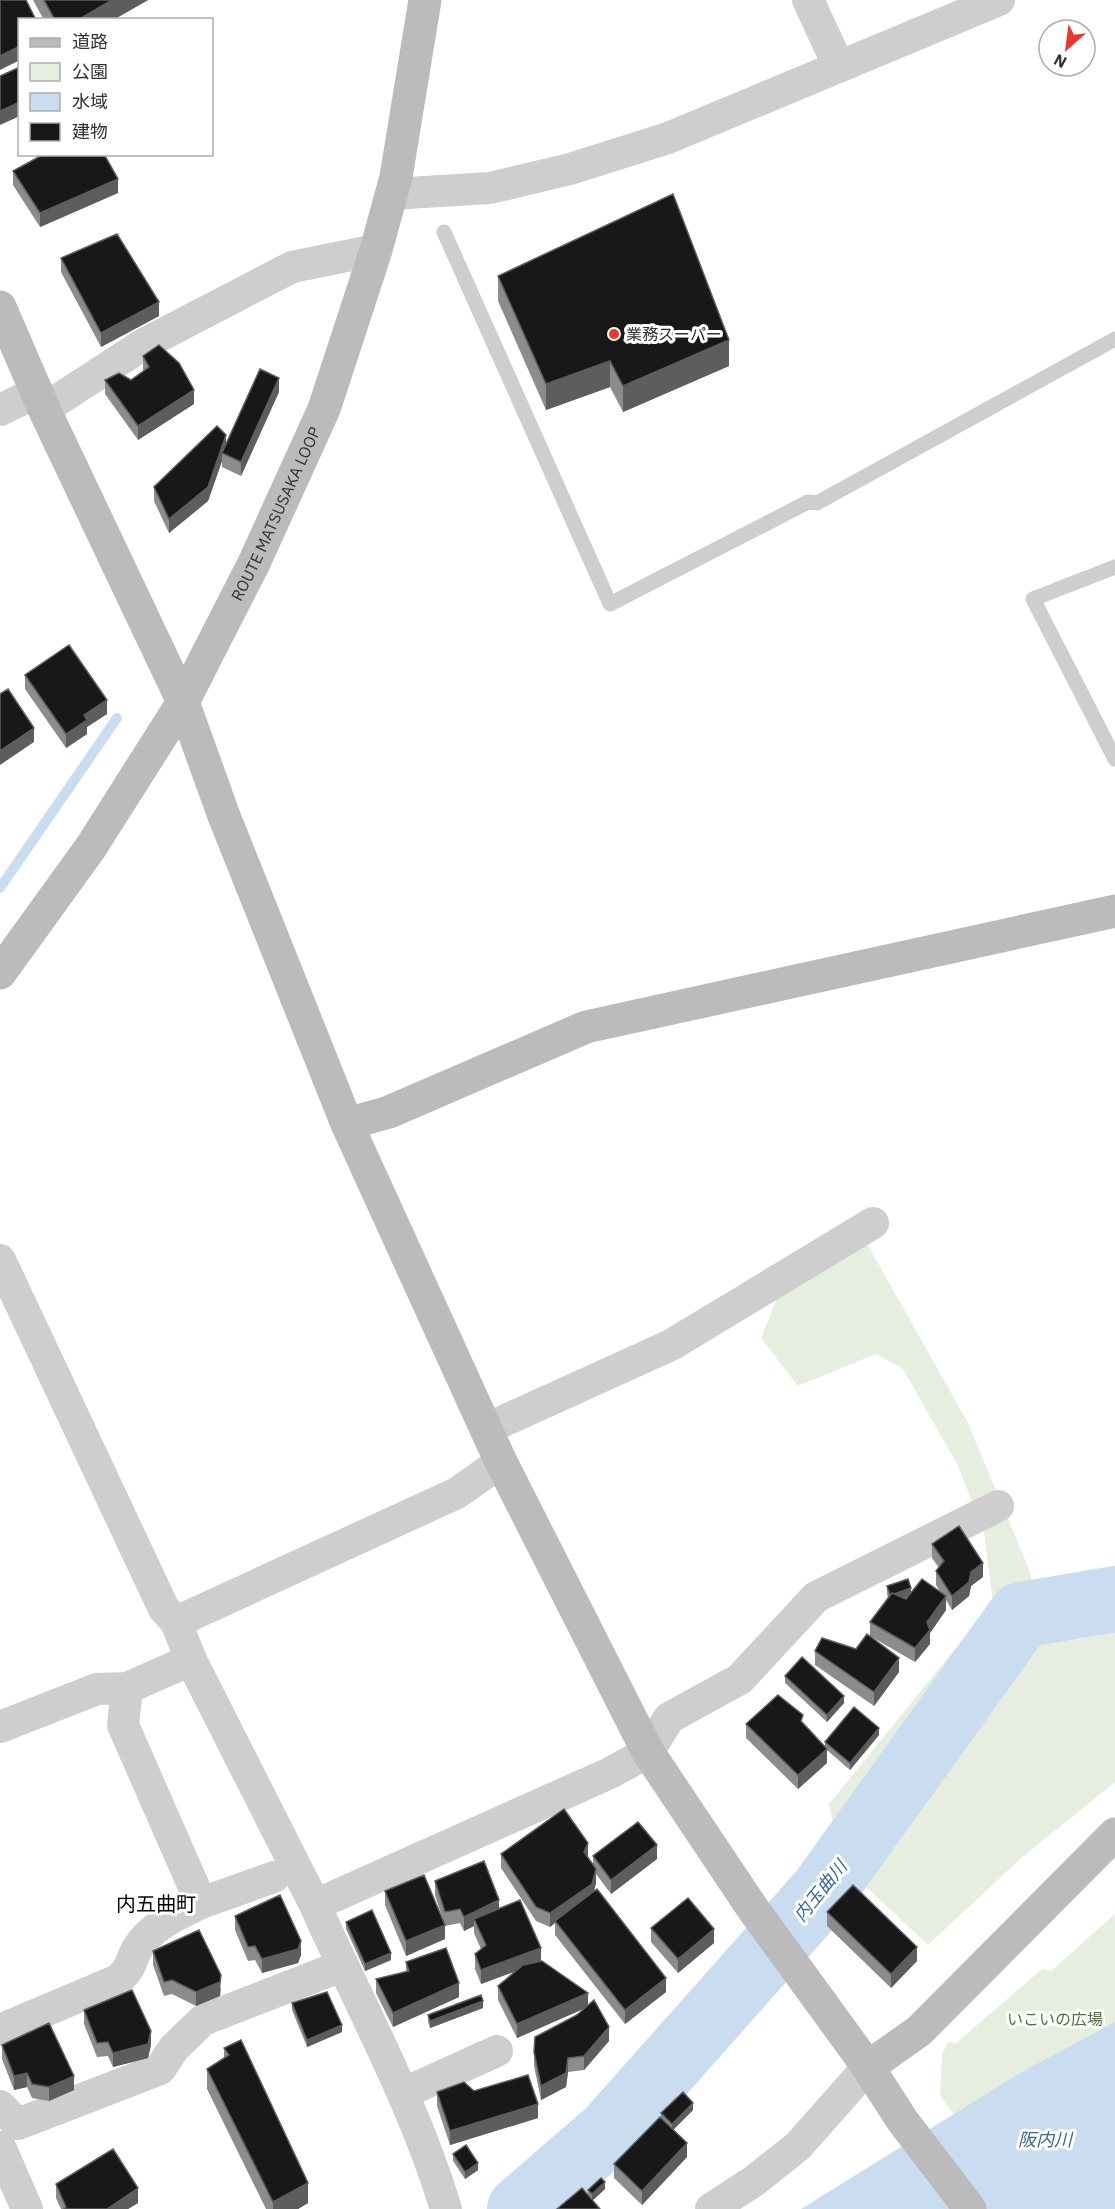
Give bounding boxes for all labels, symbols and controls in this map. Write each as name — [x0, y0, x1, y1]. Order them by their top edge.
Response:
legend — [18, 18, 213, 156]
north arrow — [1037, 18, 1097, 78]
text: 道路 — [72, 30, 108, 53]
text: N — [1050, 50, 1070, 73]
text: 公園 — [72, 60, 108, 83]
text: 水域 — [72, 90, 108, 113]
text: 建物 — [72, 120, 108, 143]
place label: 業務スーパー — [626, 324, 722, 344]
marker: 業務スーパー — [607, 327, 621, 341]
street label: ROUTE MATSUSAKA LOOP — [226, 423, 325, 604]
water label: 内玉曲川 — [788, 1854, 853, 1926]
district label: 内五曲町 — [116, 1890, 196, 1917]
park label: いこいの広場 — [1007, 2009, 1103, 2029]
water label: 阪内川 — [1018, 2128, 1074, 2151]

